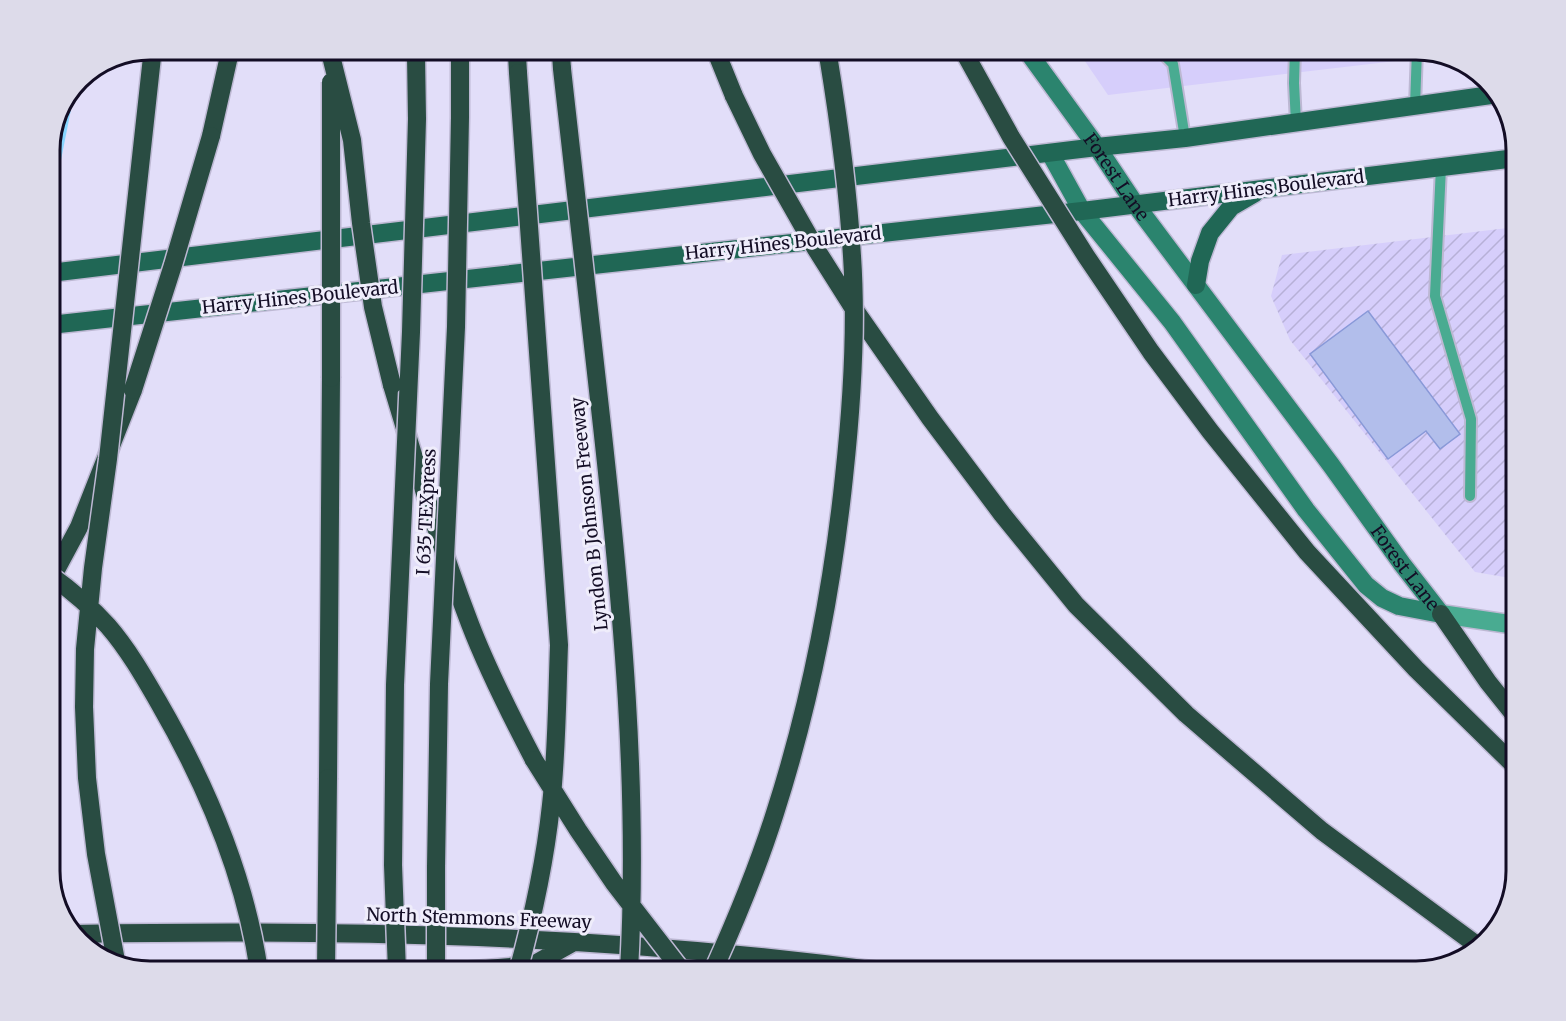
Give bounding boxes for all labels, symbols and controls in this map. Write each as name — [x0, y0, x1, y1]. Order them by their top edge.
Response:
street label: Forest Lane — [1079, 128, 1155, 225]
street label: Harry Hines Boulevard — [1167, 165, 1366, 211]
street label: Harry Hines Boulevard — [684, 221, 883, 265]
street label: Harry Hines Boulevard — [201, 275, 400, 319]
street label: Lyndon B Johnson Freeway — [565, 395, 613, 632]
street label: I 635 TEXpress — [411, 448, 441, 576]
street label: Forest Lane — [1366, 520, 1445, 615]
street label: North Stemmons Freeway — [366, 903, 593, 933]

